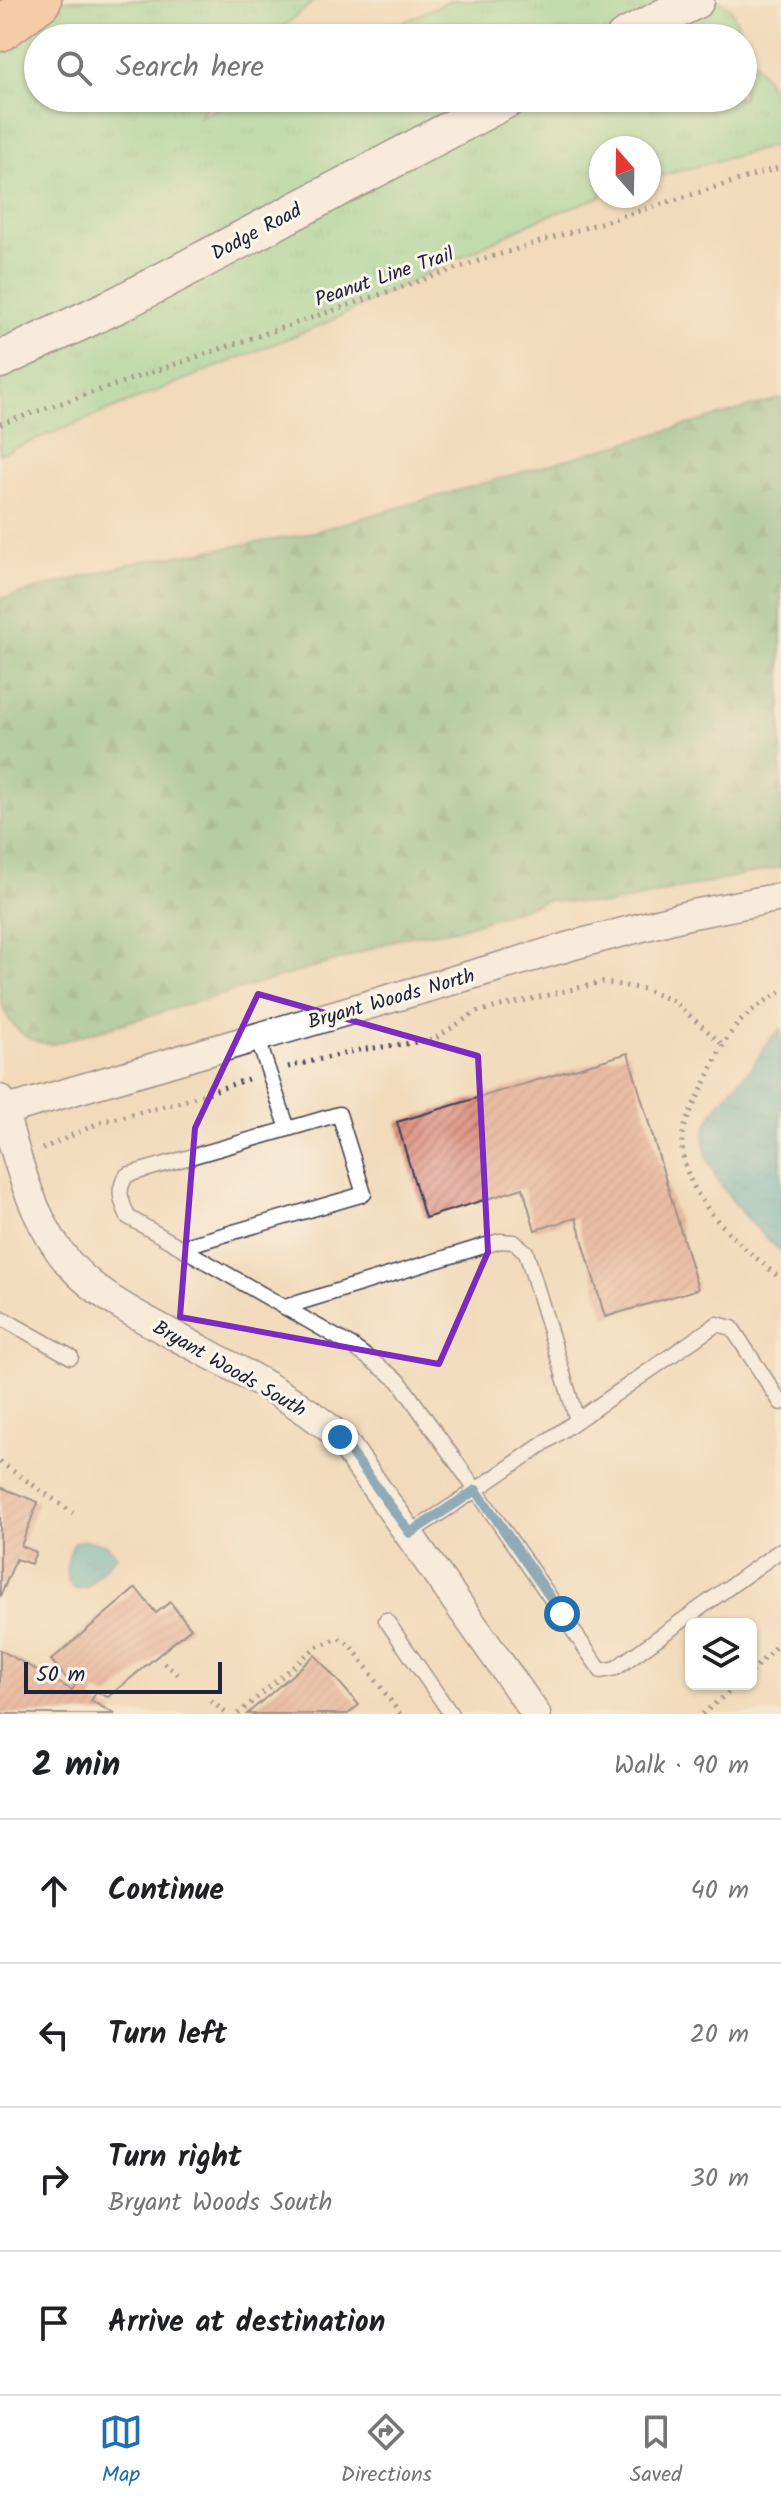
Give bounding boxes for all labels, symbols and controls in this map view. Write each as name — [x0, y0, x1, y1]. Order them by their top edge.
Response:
search box — [24, 24, 757, 112]
text: Search here — [116, 44, 264, 92]
icon: search — [52, 46, 96, 90]
north arrow — [589, 136, 661, 208]
street label: Dodge Road — [206, 195, 309, 270]
street label: Peanut Line Trail — [311, 239, 459, 317]
street label: Bryant Woods North — [304, 961, 479, 1039]
street label: Bryant Woods South — [146, 1313, 312, 1427]
route end — [322, 1419, 358, 1455]
route start — [544, 1596, 580, 1632]
map controls — [685, 1618, 757, 1690]
button: layers — [685, 1618, 757, 1690]
scale bar — [24, 1658, 222, 1694]
text: 50 m — [36, 1658, 85, 1693]
text: 2 min — [32, 1739, 120, 1793]
text: Walk · 90 m — [614, 1745, 749, 1787]
text: Continue — [108, 1867, 224, 1915]
icon: ahead — [32, 1869, 76, 1913]
text: 40 m — [691, 1870, 749, 1912]
text: Turn left — [108, 2011, 227, 2059]
icon: left — [32, 2013, 76, 2057]
text: 20 m — [690, 2014, 749, 2056]
text: Turn right — [108, 2134, 241, 2182]
icon: right — [32, 2157, 76, 2201]
text: 30 m — [690, 2158, 749, 2200]
text: Bryant Woods South — [108, 2182, 332, 2224]
text: Arrive at destination — [108, 2299, 385, 2347]
icon: arrive — [32, 2301, 76, 2345]
tab: Map — [99, 2410, 143, 2493]
tab: Directions — [341, 2410, 432, 2493]
tab: Saved — [630, 2410, 682, 2493]

